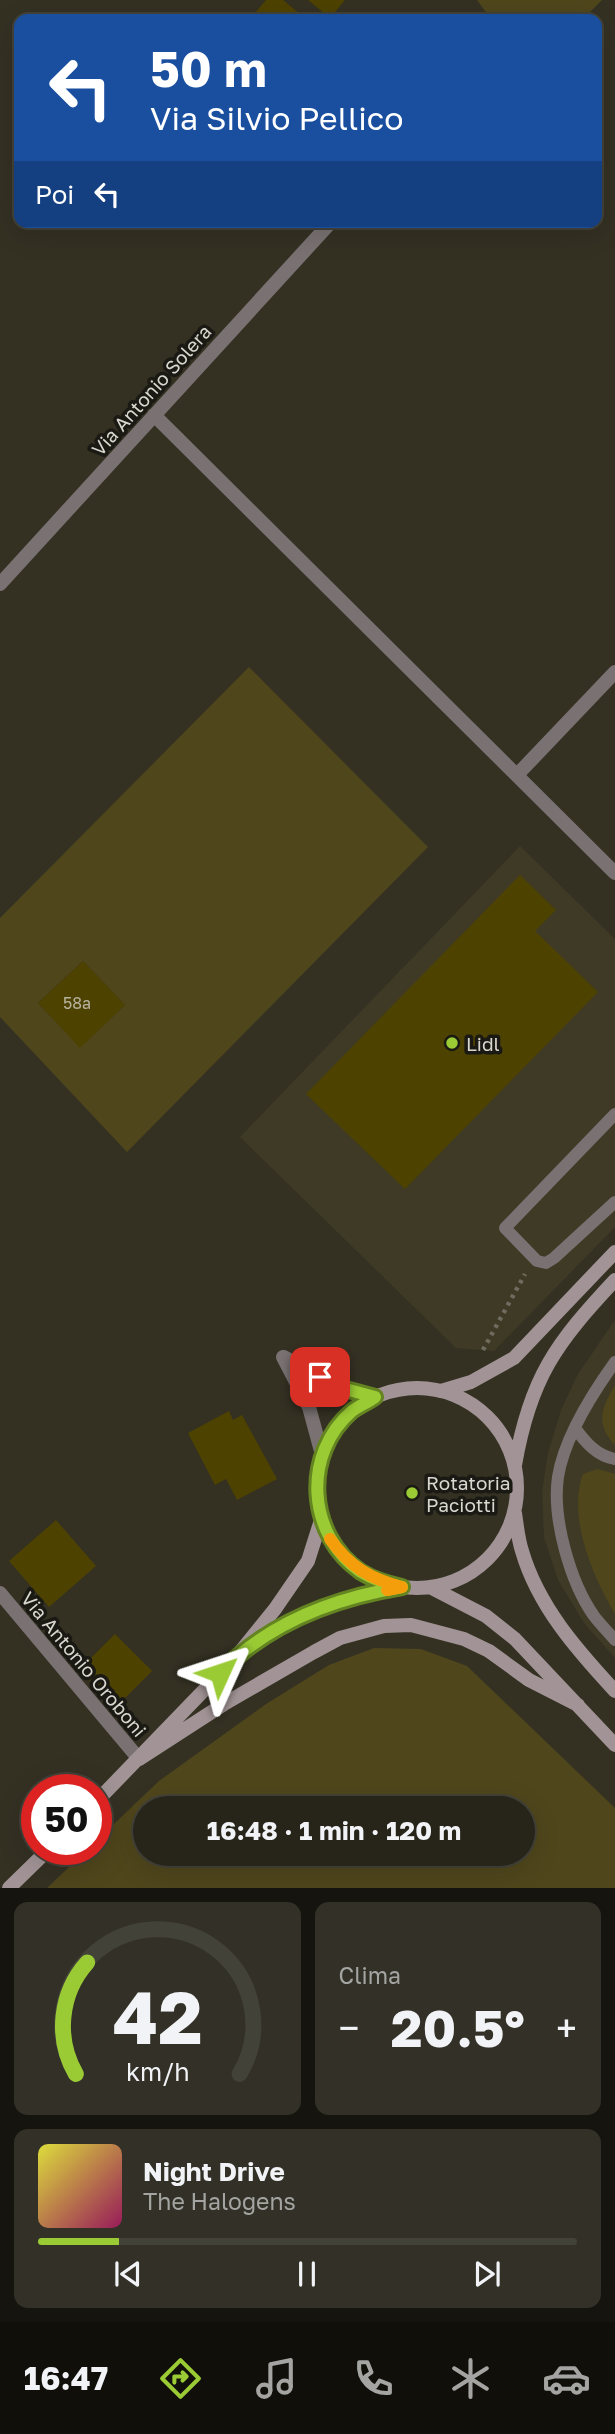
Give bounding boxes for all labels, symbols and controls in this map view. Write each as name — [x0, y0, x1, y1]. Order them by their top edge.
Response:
text: 50 m — [150, 39, 267, 98]
icon: left — [35, 42, 126, 133]
text: Via Silvio Pellico — [150, 99, 403, 137]
icon: left — [88, 175, 126, 213]
text: Poi — [35, 179, 74, 210]
street label: Via Antonio Solera — [86, 320, 216, 460]
house number: 58a — [63, 993, 91, 1013]
place label: Lidl — [466, 1032, 500, 1055]
marker: Lidl — [444, 1035, 460, 1051]
pin — [290, 1347, 350, 1407]
icon: arrive — [301, 1358, 339, 1396]
place label: Rotatoria Paciotti — [426, 1471, 511, 1516]
marker: Rotatoria Paciotti — [404, 1485, 420, 1501]
street label: Via Antonio Oroboni — [17, 1587, 151, 1741]
position arrow — [183, 1636, 257, 1710]
speed limit sign: 50 — [21, 1774, 112, 1865]
text: 16:48 · 1 min · 120 m — [207, 1815, 461, 1846]
text: Clima — [339, 1961, 401, 1989]
text: 42 — [112, 1974, 202, 2061]
text: 20.5° — [391, 1996, 525, 2058]
text: − — [339, 2005, 359, 2050]
text: + — [556, 2005, 577, 2050]
text: km/h — [125, 2056, 189, 2087]
text: Night Drive — [143, 2156, 285, 2187]
text: The Halogens — [143, 2187, 296, 2215]
icon: previous — [109, 2255, 147, 2293]
icon: pause — [288, 2255, 326, 2293]
icon: next — [468, 2255, 506, 2293]
icon: directions — [156, 2354, 205, 2403]
icon: music — [252, 2354, 301, 2403]
icon: phone — [349, 2354, 398, 2403]
icon: climate — [446, 2354, 495, 2403]
icon: car — [542, 2354, 591, 2403]
text: 16:47 — [24, 2359, 108, 2397]

